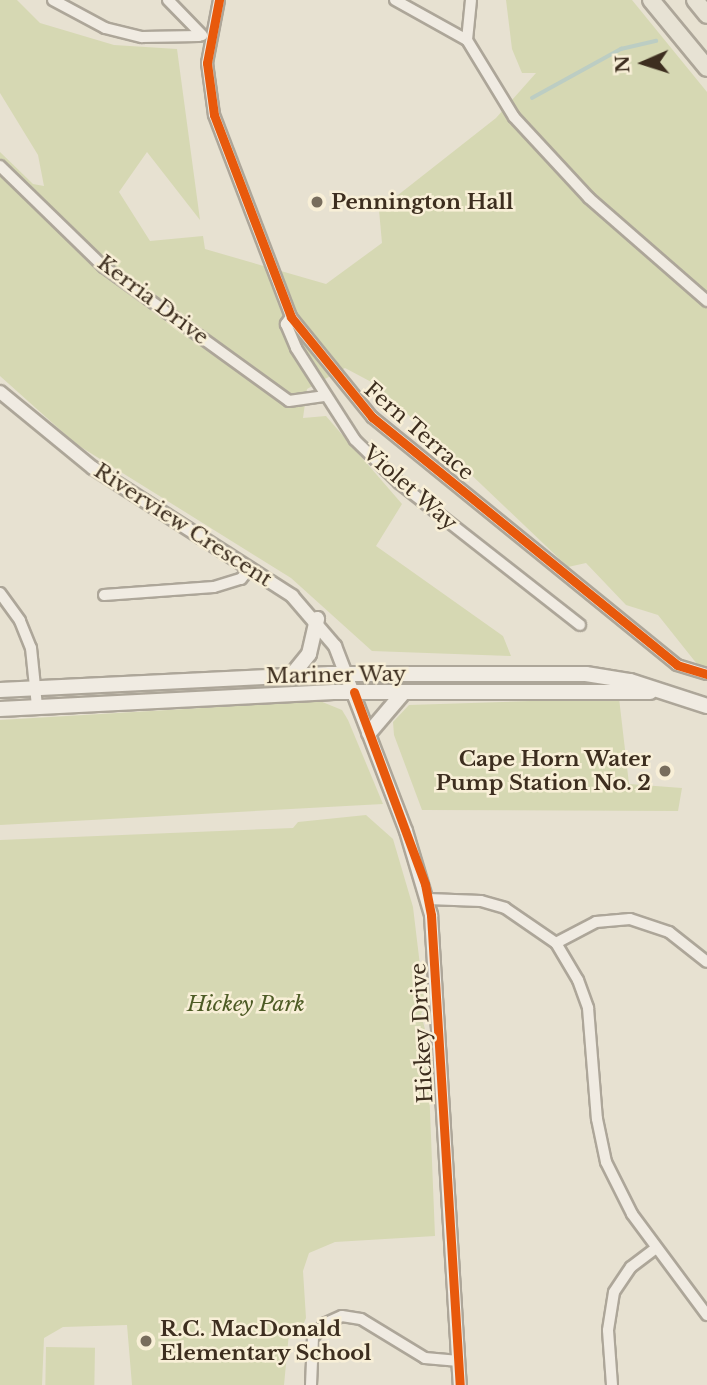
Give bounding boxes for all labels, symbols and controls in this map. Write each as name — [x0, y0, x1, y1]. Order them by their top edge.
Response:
north arrow — [609, 28, 679, 98]
text: N — [611, 55, 634, 74]
place label: Pennington Hall — [331, 189, 514, 215]
marker: Pennington Hall — [309, 194, 325, 210]
street label: Kerria Drive — [92, 250, 214, 350]
street label: Fern Terrace — [359, 376, 479, 486]
street label: Violet Way — [357, 440, 463, 536]
street label: Riverview Crescent — [89, 458, 277, 592]
street label: Mariner Way — [265, 661, 407, 689]
place label: Cape Horn Water Pump Station No. 2 — [436, 746, 651, 796]
marker: Cape Horn Water Pump Station No. 2 — [657, 763, 673, 779]
street label: Hickey Drive — [406, 962, 438, 1104]
park label: Hickey Park — [187, 991, 305, 1017]
place label: R.C. MacDonald Elementary School — [160, 1316, 372, 1366]
marker: R.C. MacDonald Elementary School — [138, 1333, 154, 1349]

